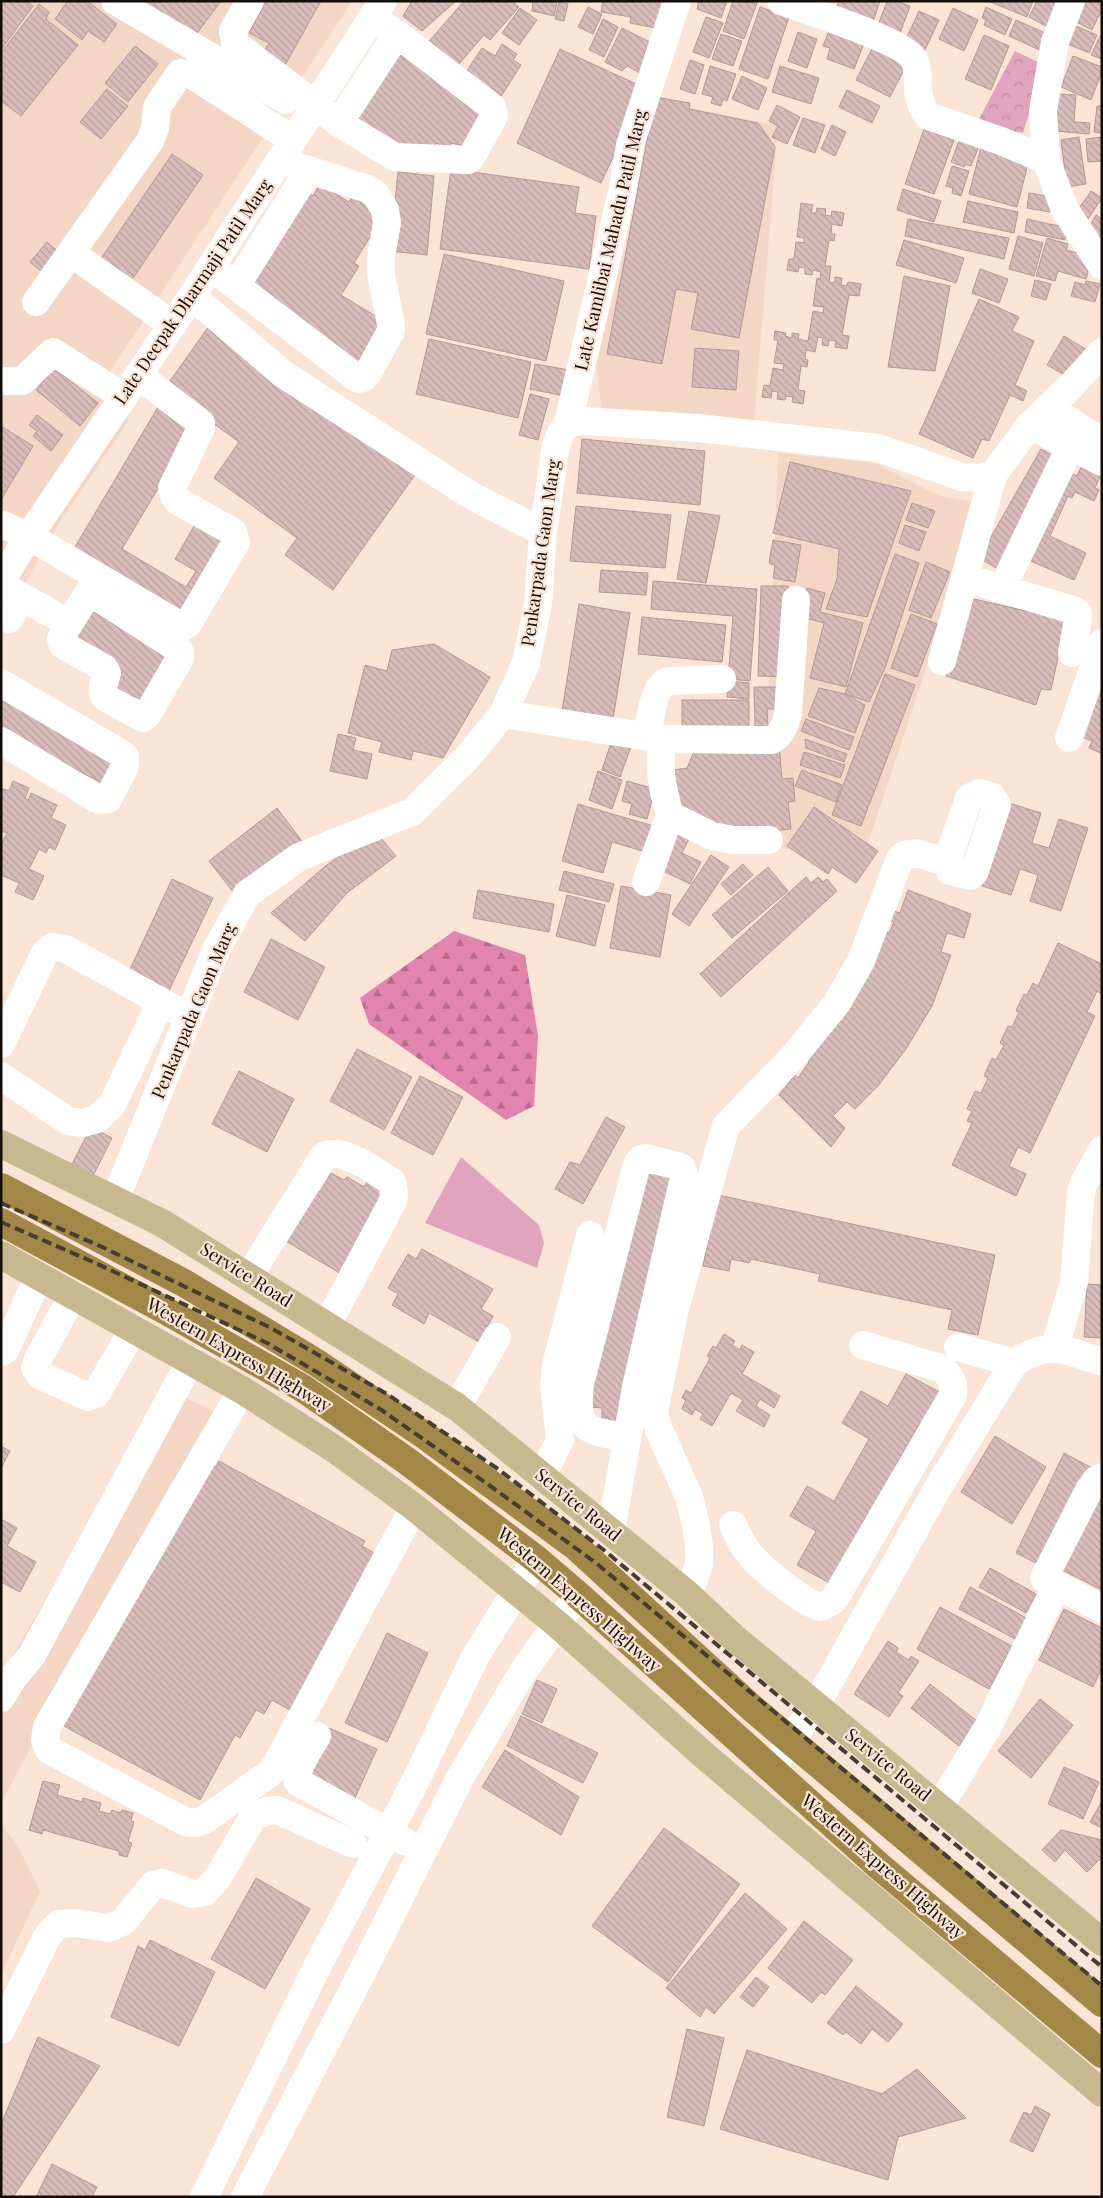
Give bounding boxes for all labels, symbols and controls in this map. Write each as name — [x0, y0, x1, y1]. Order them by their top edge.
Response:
street label: Late Kamlibai Mahadu Patil Marg — [568, 106, 652, 373]
street label: Late Deepak Dharmaji Patil Marg — [108, 174, 277, 409]
street label: Penkarpada Gaon Marg — [515, 457, 565, 648]
street label: Penkarpada Gaon Marg — [145, 919, 241, 1102]
street label: Service Road — [196, 1236, 298, 1312]
street label: Western Express Highway — [142, 1291, 336, 1417]
street label: Service Road — [531, 1462, 627, 1547]
street label: Western Express Highway — [492, 1521, 667, 1677]
street label: Service Road — [841, 1722, 937, 1807]
street label: Western Express Highway — [796, 1788, 971, 1944]

